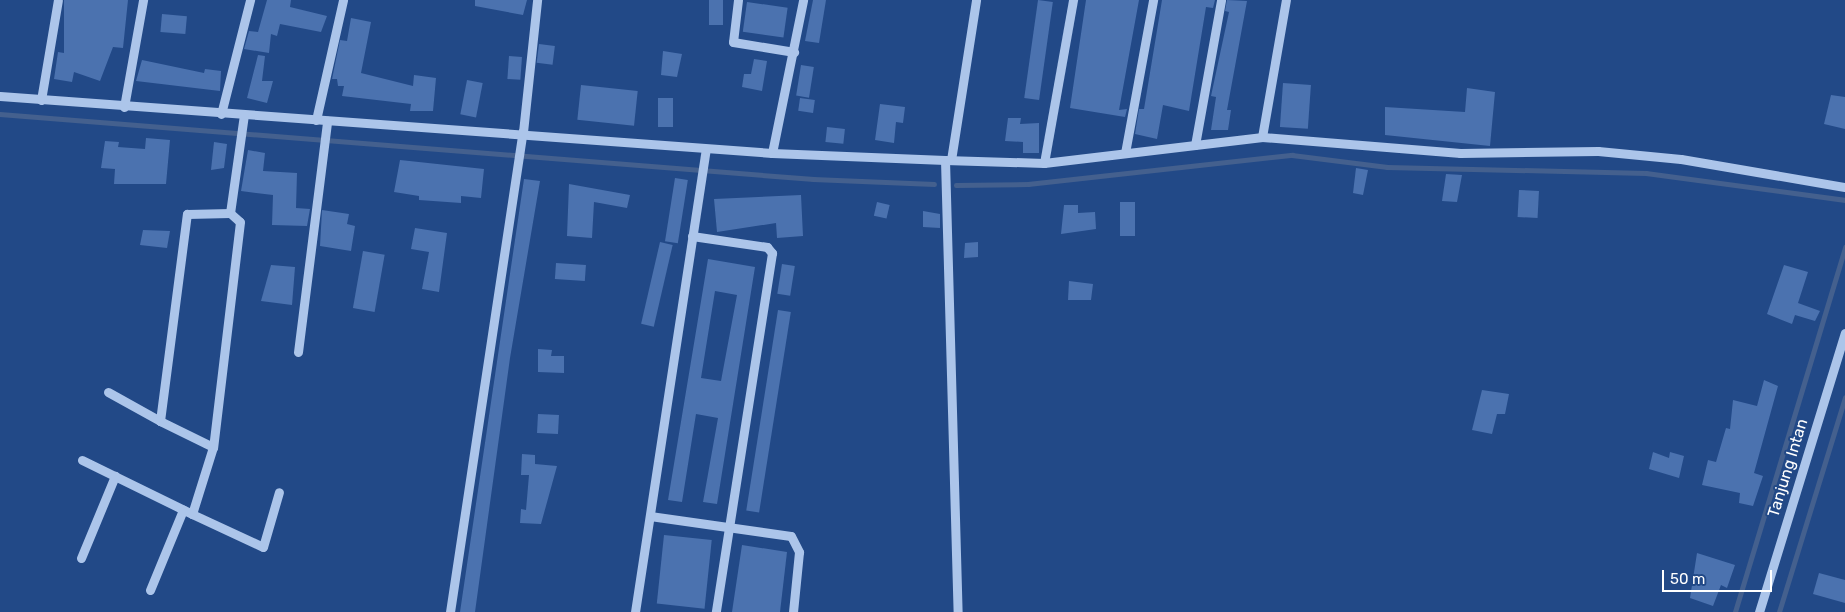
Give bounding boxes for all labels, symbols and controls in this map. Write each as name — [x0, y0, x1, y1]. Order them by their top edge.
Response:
street label: Tanjung Intan — [1764, 416, 1812, 520]
scale bar — [1665, 560, 1775, 592]
text: 50 m — [1670, 570, 1705, 588]

